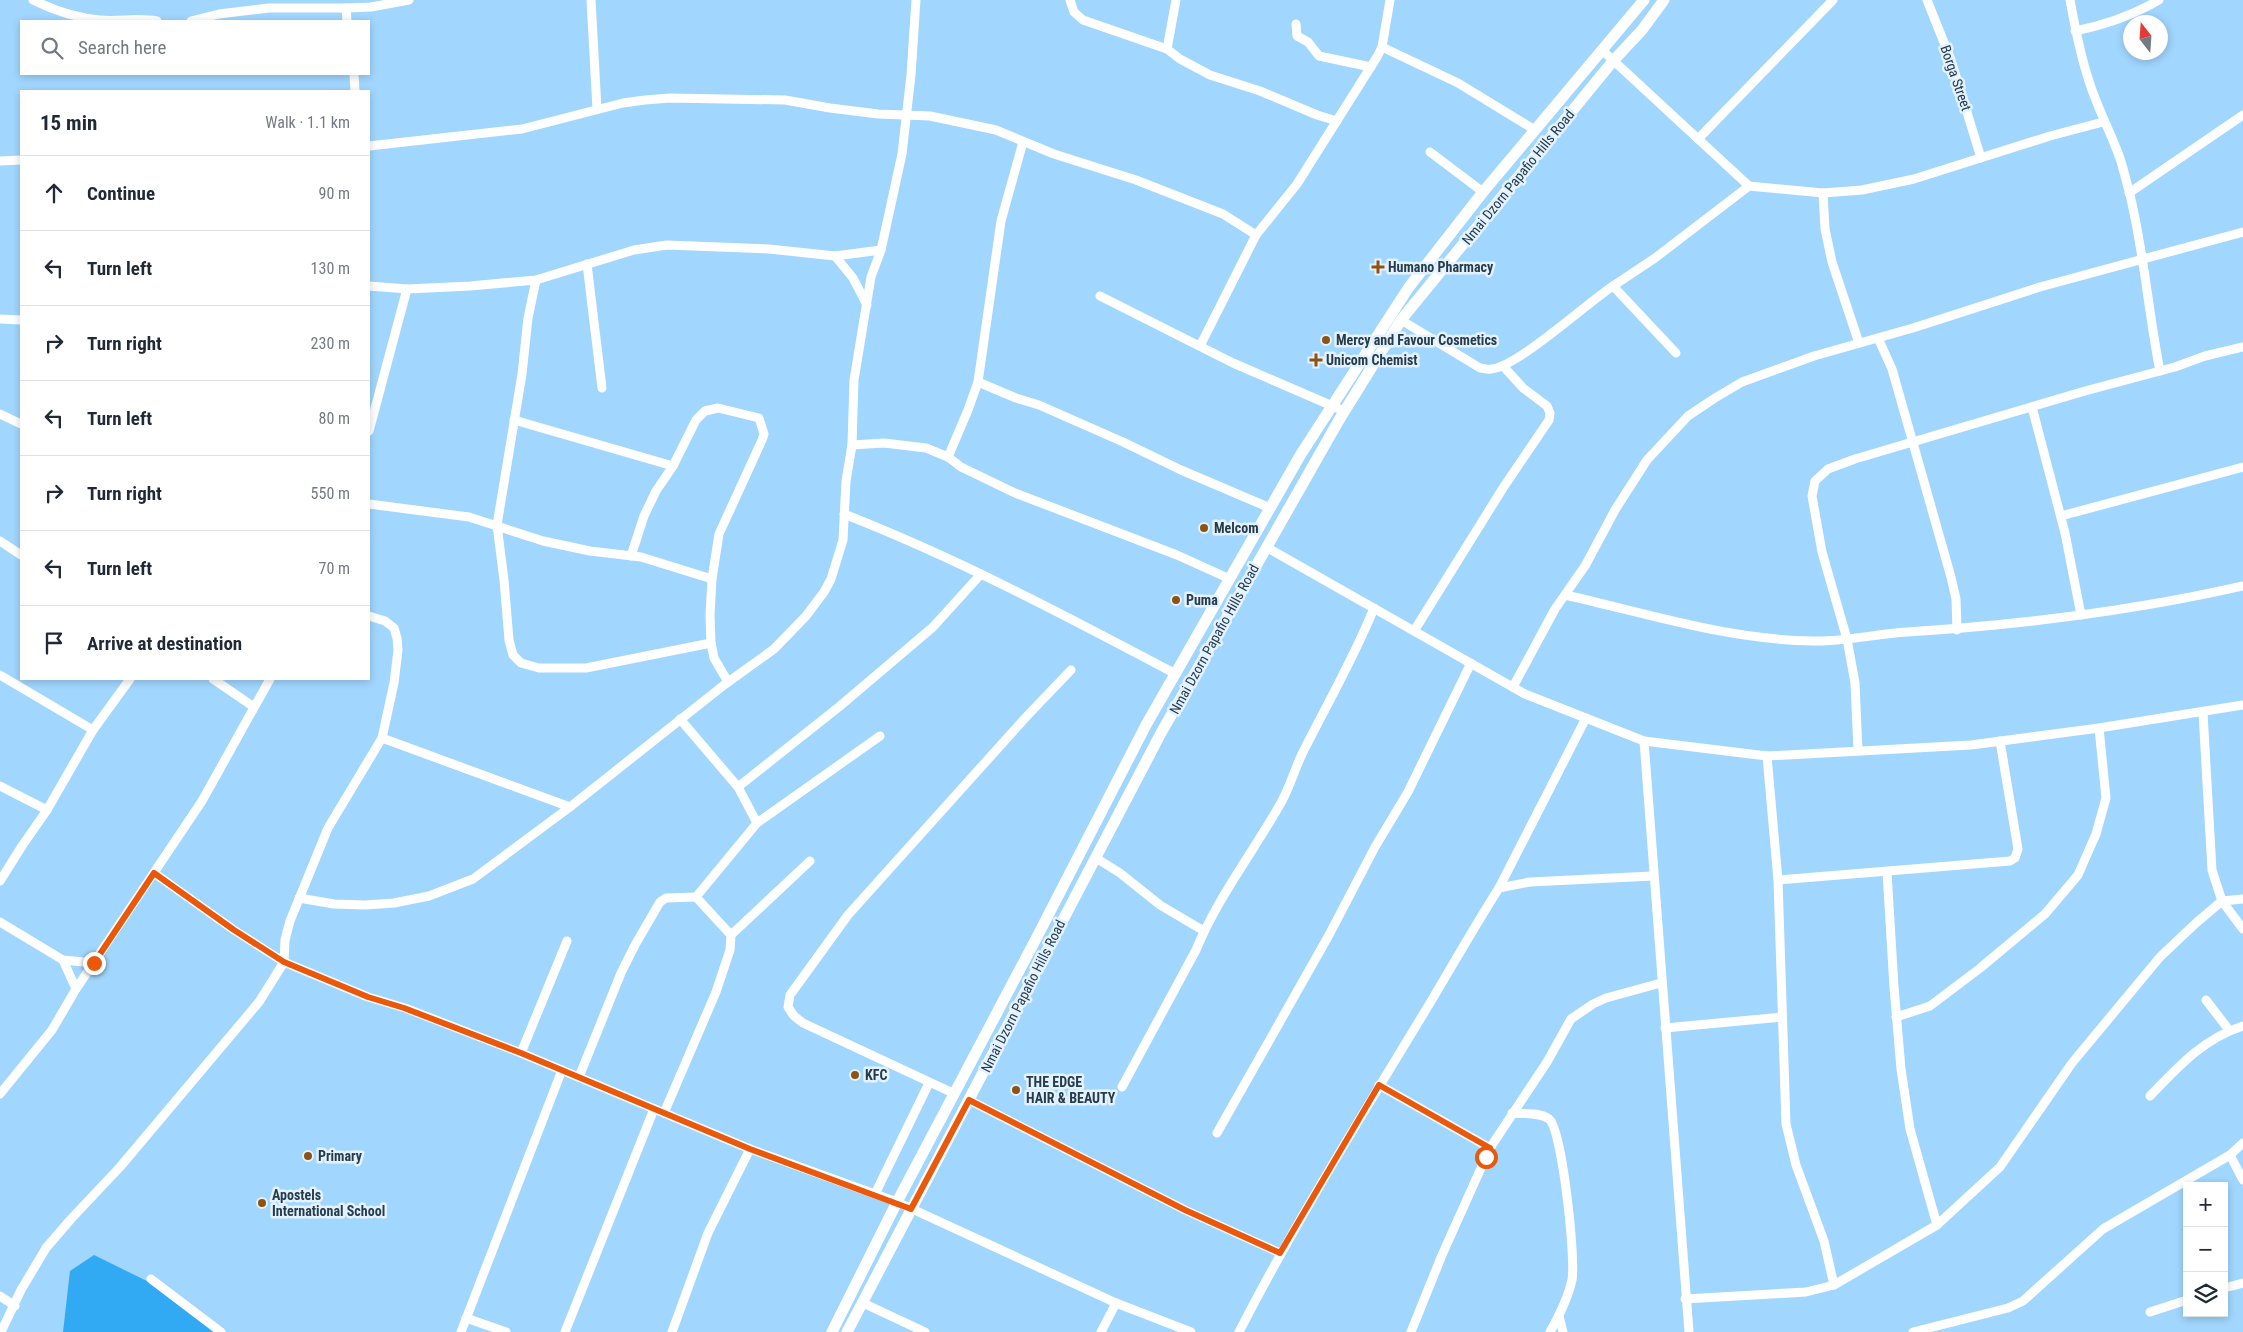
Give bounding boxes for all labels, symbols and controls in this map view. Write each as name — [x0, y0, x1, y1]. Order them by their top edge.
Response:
north arrow — [2123, 15, 2168, 60]
search box — [20, 20, 370, 75]
icon: search — [38, 34, 66, 62]
text: Search here — [78, 36, 166, 59]
street label: Borga Street — [1937, 43, 1975, 113]
street label: Nmai Dzorn Papafio Hills Road — [1459, 106, 1577, 248]
text: 15 min — [40, 111, 97, 135]
text: Walk · 1.1 km — [265, 113, 350, 132]
icon: ahead — [40, 179, 68, 207]
text: Continue — [87, 182, 155, 205]
text: 90 m — [318, 184, 350, 203]
icon: left — [40, 254, 68, 282]
text: Turn left — [87, 257, 152, 280]
text: 130 m — [311, 259, 350, 278]
place label: Humano Pharmacy — [1388, 259, 1494, 275]
marker: Humano Pharmacy — [1372, 261, 1384, 273]
icon: right — [40, 329, 68, 357]
text: Turn right — [87, 332, 162, 355]
place label: Mercy and Favour Cosmetics — [1336, 332, 1497, 348]
text: 230 m — [311, 334, 350, 353]
marker: Mercy and Favour Cosmetics — [1320, 334, 1332, 346]
place label: Unicom Chemist — [1326, 352, 1418, 368]
marker: Unicom Chemist — [1310, 354, 1322, 366]
icon: left — [40, 404, 68, 432]
text: Turn left — [87, 407, 152, 430]
text: 80 m — [318, 409, 350, 428]
icon: right — [40, 479, 68, 507]
text: Turn right — [87, 482, 162, 505]
text: 550 m — [311, 484, 350, 503]
place label: Melcom — [1214, 520, 1259, 536]
marker: Melcom — [1198, 522, 1210, 534]
icon: left — [40, 554, 68, 582]
text: Turn left — [87, 557, 152, 580]
text: 70 m — [318, 559, 350, 578]
street label: Nmai Dzorn Papafio Hills Road — [1166, 561, 1262, 717]
place label: Puma — [1186, 592, 1218, 608]
marker: Puma — [1170, 594, 1182, 606]
icon: arrive — [40, 629, 68, 657]
text: Arrive at destination — [87, 632, 242, 655]
street label: Nmai Dzorn Papafio Hills Road — [978, 917, 1068, 1075]
route end — [83, 952, 106, 975]
place label: KFC — [865, 1067, 887, 1083]
marker: KFC — [849, 1069, 861, 1081]
place label: THE EDGE HAIR & BEAUTY — [1026, 1074, 1116, 1106]
marker: THE EDGE HAIR & BEAUTY — [1010, 1084, 1022, 1096]
route start — [1475, 1146, 1498, 1169]
place label: Primary — [318, 1148, 363, 1164]
marker: Primary — [302, 1150, 314, 1162]
map controls — [2183, 1182, 2228, 1317]
button: + — [2183, 1182, 2228, 1227]
place label: Apostels International School — [272, 1187, 385, 1219]
marker: Apostels International School — [256, 1197, 268, 1209]
button: − — [2183, 1227, 2228, 1272]
button: layers — [2183, 1272, 2228, 1317]

